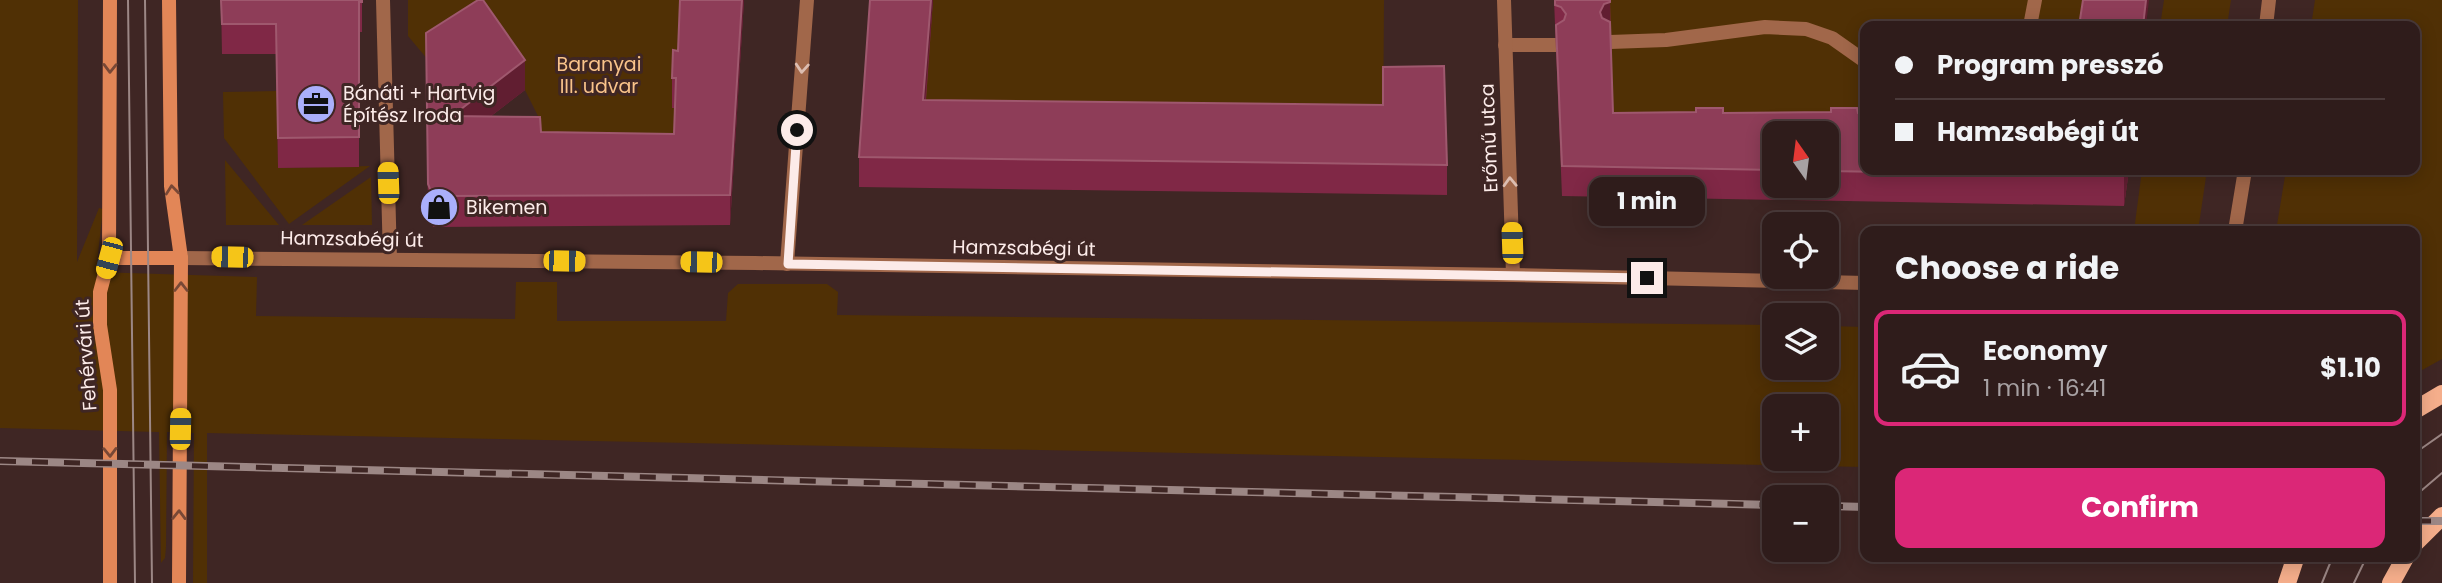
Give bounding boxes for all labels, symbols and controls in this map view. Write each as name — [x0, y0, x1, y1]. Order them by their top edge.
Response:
text: Program presszó — [1937, 47, 2164, 83]
park label: Baranyai III. udvar — [557, 51, 641, 100]
one-way arrow — [102, 63, 117, 74]
one-way arrow — [795, 63, 810, 74]
place label: Bánáti + Hartvig Építész Iroda — [343, 80, 495, 129]
office icon: Bánáti + Hartvig Építész Iroda — [295, 83, 337, 125]
street label: Erőmű utca — [1474, 83, 1504, 193]
route start — [781, 114, 813, 146]
text: Hamzsabégi út — [1937, 114, 2139, 150]
north arrow — [1762, 121, 1839, 198]
map controls — [1762, 121, 1839, 562]
car — [377, 162, 400, 204]
one-way arrow — [1502, 176, 1518, 187]
callout: 1 min — [1589, 176, 1705, 226]
one-way arrow — [165, 184, 180, 195]
text: 1 min — [1617, 185, 1677, 217]
shop icon: Bikemen — [418, 186, 460, 228]
place label: Bikemen — [466, 194, 547, 221]
button: locate — [1762, 212, 1839, 289]
car — [1501, 222, 1524, 264]
street label: Hamzsabégi út — [280, 224, 424, 254]
street label: Hamzsabégi út — [952, 233, 1096, 263]
car — [94, 235, 125, 281]
text: Choose a ride — [1895, 245, 2119, 290]
car — [211, 246, 254, 268]
car — [543, 250, 586, 272]
car — [680, 251, 723, 273]
route end — [1631, 262, 1663, 294]
one-way arrow — [173, 282, 189, 292]
street label: Fehérvári út — [69, 298, 103, 412]
button: layers — [1762, 303, 1839, 380]
text: Economy — [1983, 333, 2107, 369]
icon: car — [1899, 337, 1962, 400]
text: $1.10 — [2320, 350, 2381, 386]
text: 1 min · 16:41 — [1983, 372, 2106, 404]
button: + — [1762, 394, 1839, 471]
car — [170, 408, 191, 450]
one-way arrow — [102, 447, 118, 457]
button: Confirm — [1895, 468, 2385, 548]
button: − — [1762, 485, 1839, 562]
one-way arrow — [172, 509, 187, 520]

